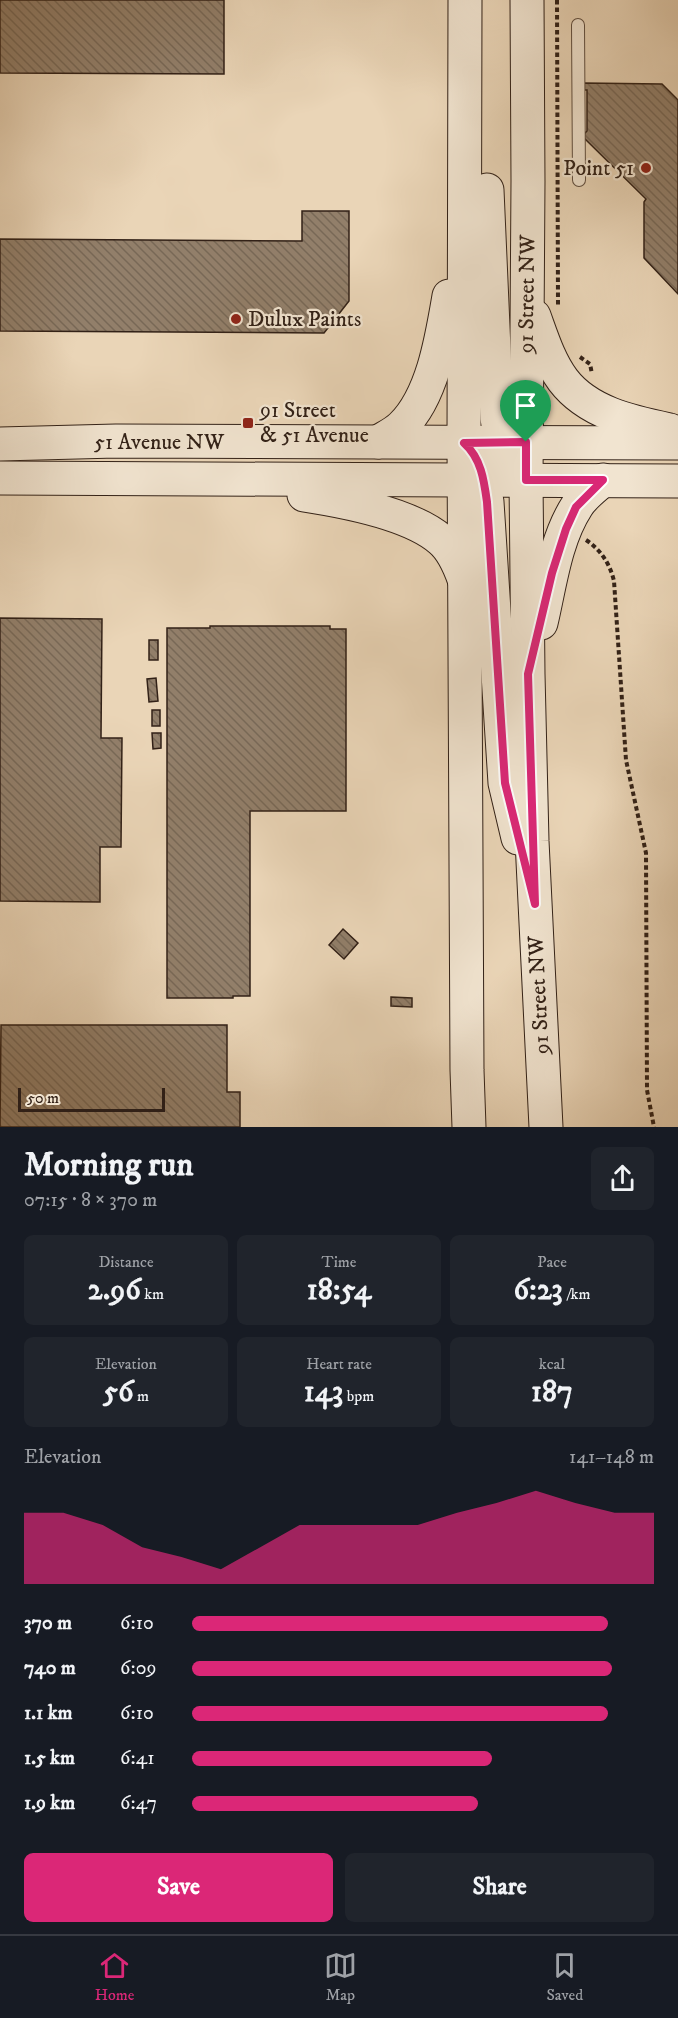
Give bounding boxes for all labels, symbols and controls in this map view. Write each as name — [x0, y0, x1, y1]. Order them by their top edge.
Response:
place label: Point 51 — [563, 155, 634, 182]
marker: Point 51 — [639, 161, 653, 175]
street label: 91 Street NW — [512, 234, 542, 355]
place label: Dulux Paints — [248, 306, 361, 333]
marker: Dulux Paints — [229, 312, 243, 326]
pin — [500, 380, 551, 442]
icon: arrive — [509, 389, 542, 422]
place label: 91 Street & 51 Avenue — [259, 397, 369, 449]
marker: 91 Street & 51 Avenue — [241, 416, 255, 430]
street label: 51 Avenue NW — [94, 429, 225, 456]
street label: 91 Street NW — [522, 934, 556, 1056]
scale bar — [18, 1085, 165, 1112]
text: 50 m — [27, 1088, 59, 1108]
text: Morning run — [24, 1145, 193, 1186]
button: share — [591, 1147, 654, 1210]
text: 07:15 · 8 × 370 m — [24, 1188, 157, 1213]
text: Distance — [98, 1252, 154, 1272]
text: Time — [322, 1252, 356, 1272]
text: Pace — [537, 1252, 567, 1272]
text: 2.96 — [88, 1272, 141, 1309]
text: 18:54 — [307, 1272, 371, 1309]
text: 6:23 — [513, 1272, 563, 1309]
text: km — [141, 1284, 164, 1304]
text: /km — [563, 1284, 591, 1304]
text: Elevation — [95, 1354, 157, 1374]
text: Heart rate — [306, 1354, 372, 1374]
text: kcal — [539, 1354, 565, 1374]
text: 56 — [103, 1374, 134, 1411]
text: 143 — [304, 1374, 343, 1411]
text: 187 — [531, 1374, 573, 1411]
text: m — [134, 1386, 149, 1406]
text: bpm — [343, 1386, 374, 1406]
text: Elevation — [24, 1445, 101, 1470]
text: 141–148 m — [569, 1445, 654, 1470]
text: 370 m — [24, 1611, 72, 1636]
text: 6:10 — [120, 1611, 154, 1636]
text: 740 m — [24, 1656, 76, 1681]
text: 6:09 — [120, 1656, 156, 1681]
text: 1.1 km — [24, 1701, 73, 1726]
text: 6:10 — [120, 1701, 154, 1726]
text: 1.5 km — [24, 1746, 75, 1771]
text: 6:41 — [120, 1746, 154, 1771]
text: 1.9 km — [24, 1791, 75, 1816]
text: 6:47 — [120, 1791, 157, 1816]
button: Save — [24, 1853, 333, 1922]
button: Share — [345, 1853, 654, 1922]
tab: Home — [95, 1949, 134, 2005]
tab: Map — [324, 1949, 357, 2005]
tab: Saved — [546, 1949, 583, 2005]

